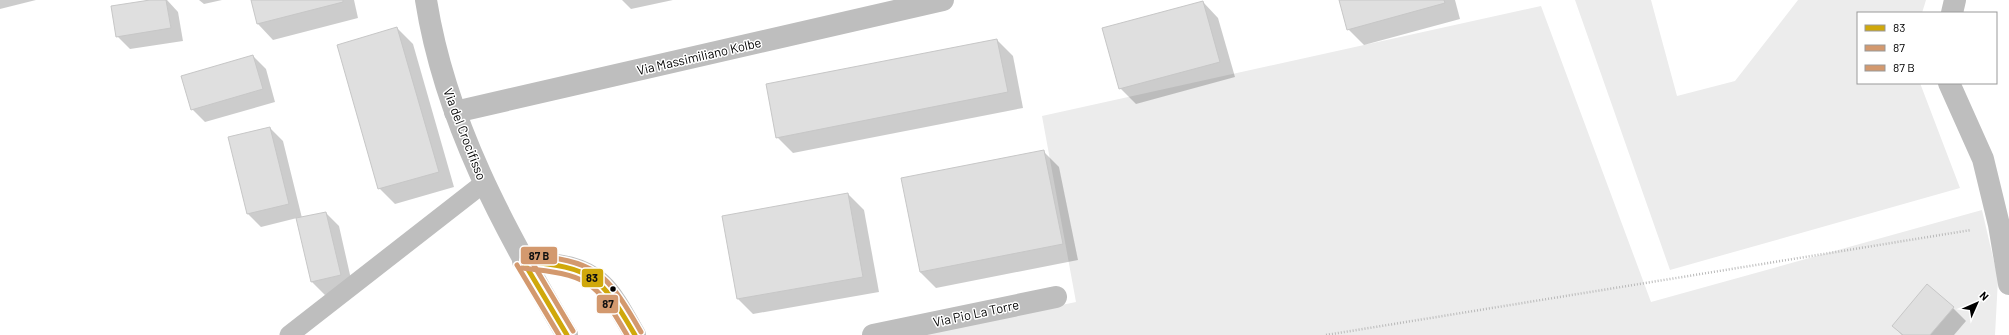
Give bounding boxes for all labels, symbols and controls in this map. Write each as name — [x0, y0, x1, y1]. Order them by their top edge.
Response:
legend — [1857, 12, 1997, 84]
text: 83 — [1893, 20, 1905, 34]
street label: Via Massimiliano Kolbe — [635, 34, 763, 78]
text: 87 — [1893, 40, 1905, 54]
text: 87 B — [1893, 60, 1915, 74]
street label: Via del Crocifisso — [440, 86, 490, 182]
line badge: 87 B — [520, 246, 558, 265]
text: 87 B — [529, 249, 549, 262]
line badge: 83 — [581, 268, 604, 288]
text: 83 — [586, 271, 598, 284]
north arrow — [1957, 283, 1997, 323]
unlabelled marker — [608, 284, 618, 294]
text: N — [1977, 288, 1992, 303]
line badge: 87 — [596, 294, 619, 314]
street label: Via Pio La Torre — [932, 296, 1020, 330]
text: 87 — [602, 297, 614, 310]

